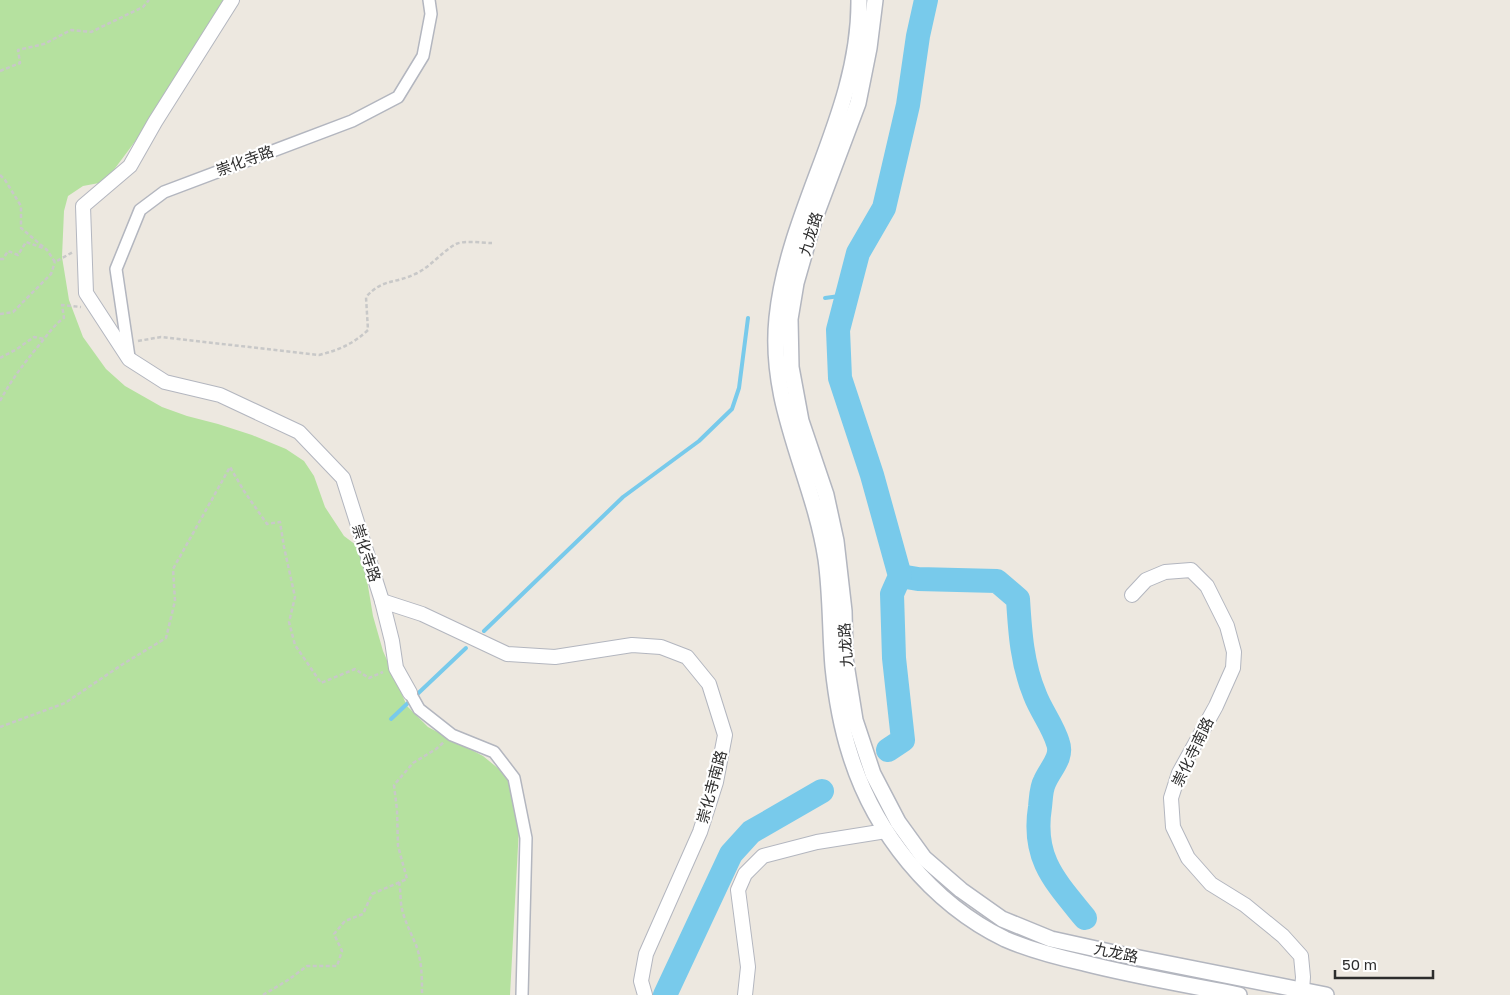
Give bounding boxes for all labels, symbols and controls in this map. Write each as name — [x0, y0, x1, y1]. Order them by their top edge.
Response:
street label: 崇化寺路 — [213, 141, 276, 179]
street label: 九龙路 — [795, 210, 825, 258]
street label: 崇化寺路 — [349, 521, 385, 584]
street label: 九龙路 — [834, 622, 856, 668]
street label: 崇化寺南路 — [1168, 714, 1217, 789]
street label: 崇化寺南路 — [693, 748, 729, 825]
street label: 九龙路 — [1092, 939, 1140, 966]
scale bar — [1335, 948, 1432, 980]
text: 50 m — [1342, 955, 1377, 973]

